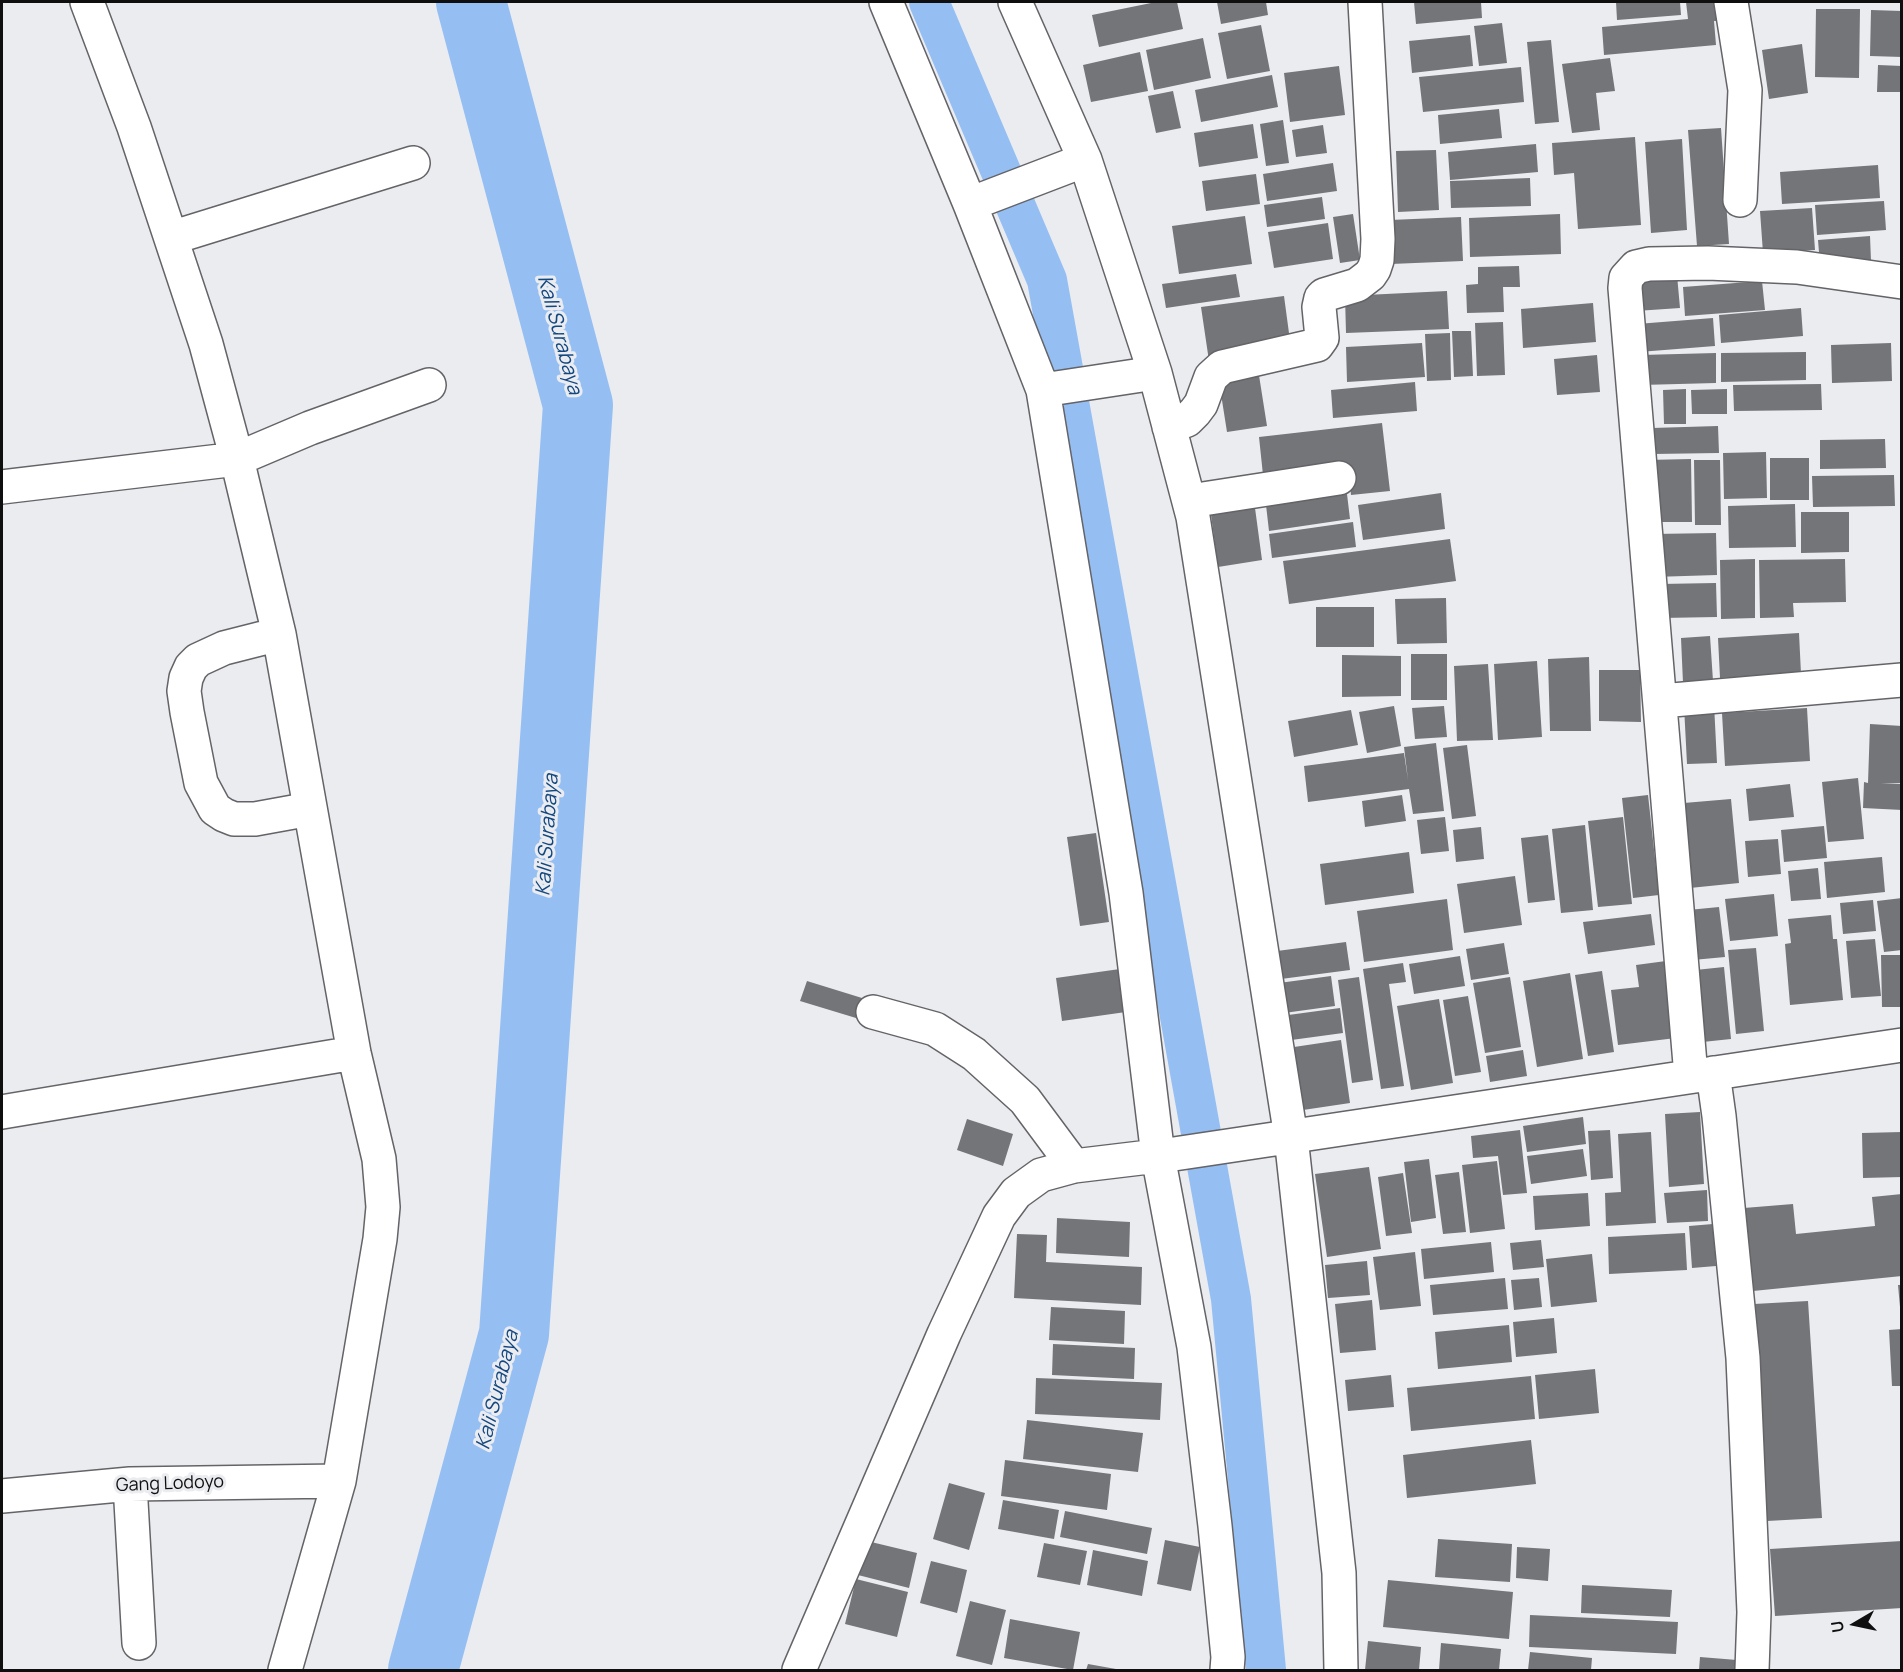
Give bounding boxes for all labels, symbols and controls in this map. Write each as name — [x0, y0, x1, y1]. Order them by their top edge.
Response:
water label: Kali Surabaya — [532, 273, 586, 397]
water label: Kali Surabaya — [532, 773, 564, 897]
water label: Kali Surabaya — [472, 1328, 524, 1452]
street label: Gang Lodoyo — [116, 1471, 224, 1497]
north arrow — [1825, 1594, 1885, 1654]
text: U — [1825, 1619, 1849, 1634]

